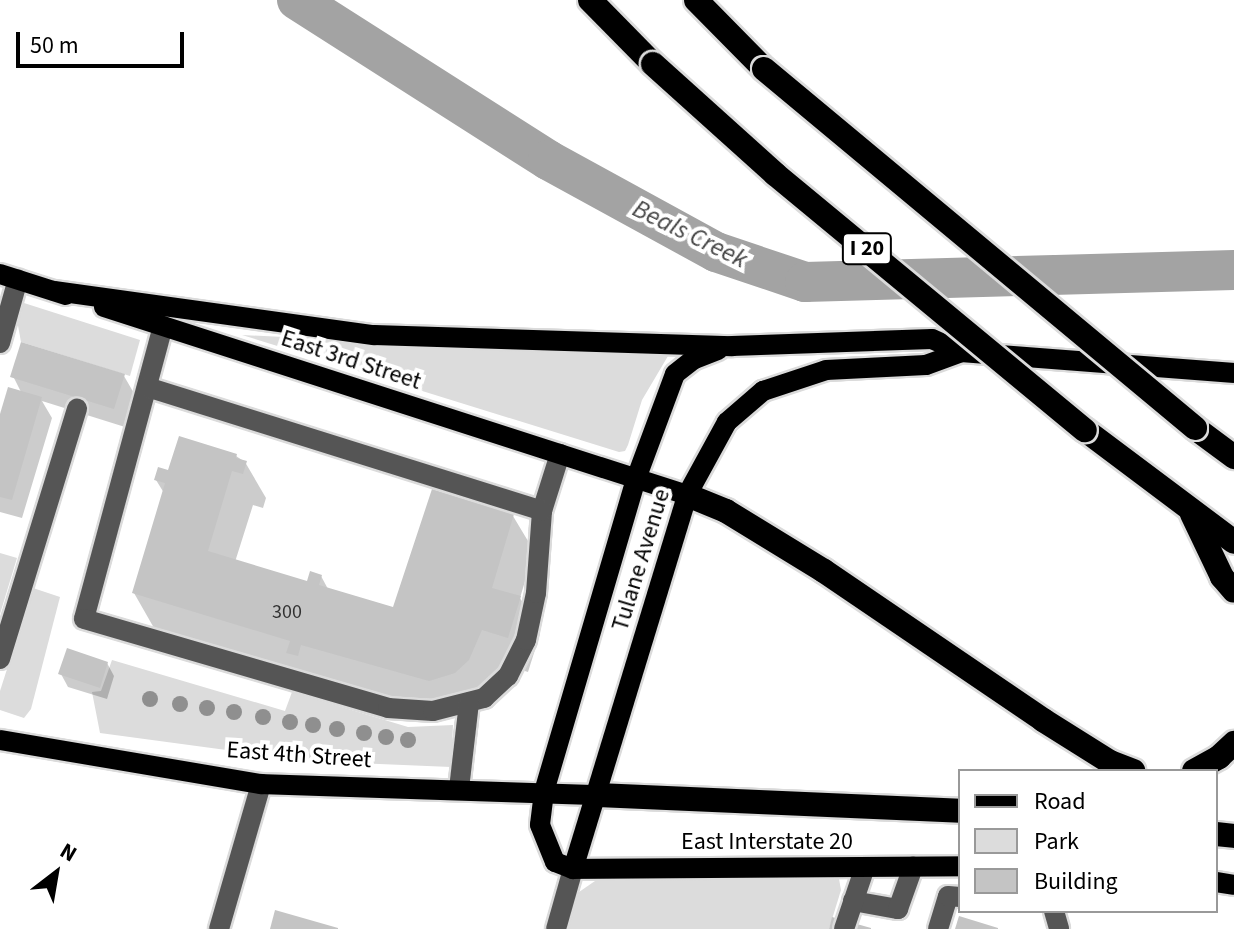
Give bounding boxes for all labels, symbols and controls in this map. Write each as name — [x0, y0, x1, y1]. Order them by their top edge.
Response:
scale bar — [20, 16, 188, 66]
text: 50 m — [30, 28, 79, 63]
water label: Beals Creek — [628, 193, 752, 275]
road number: I 20 — [841, 231, 893, 267]
street label: East 3rd Street — [277, 324, 425, 396]
street label: Tulane Avenue — [606, 486, 676, 634]
house number: 300 — [272, 600, 302, 624]
street label: East 4th Street — [226, 736, 372, 774]
legend — [958, 769, 1218, 913]
text: Road — [1034, 784, 1086, 819]
text: Park — [1034, 824, 1079, 859]
street label: East Interstate 20 — [681, 828, 853, 856]
north arrow — [16, 833, 96, 913]
text: N — [54, 835, 83, 870]
text: Building — [1034, 864, 1118, 899]

